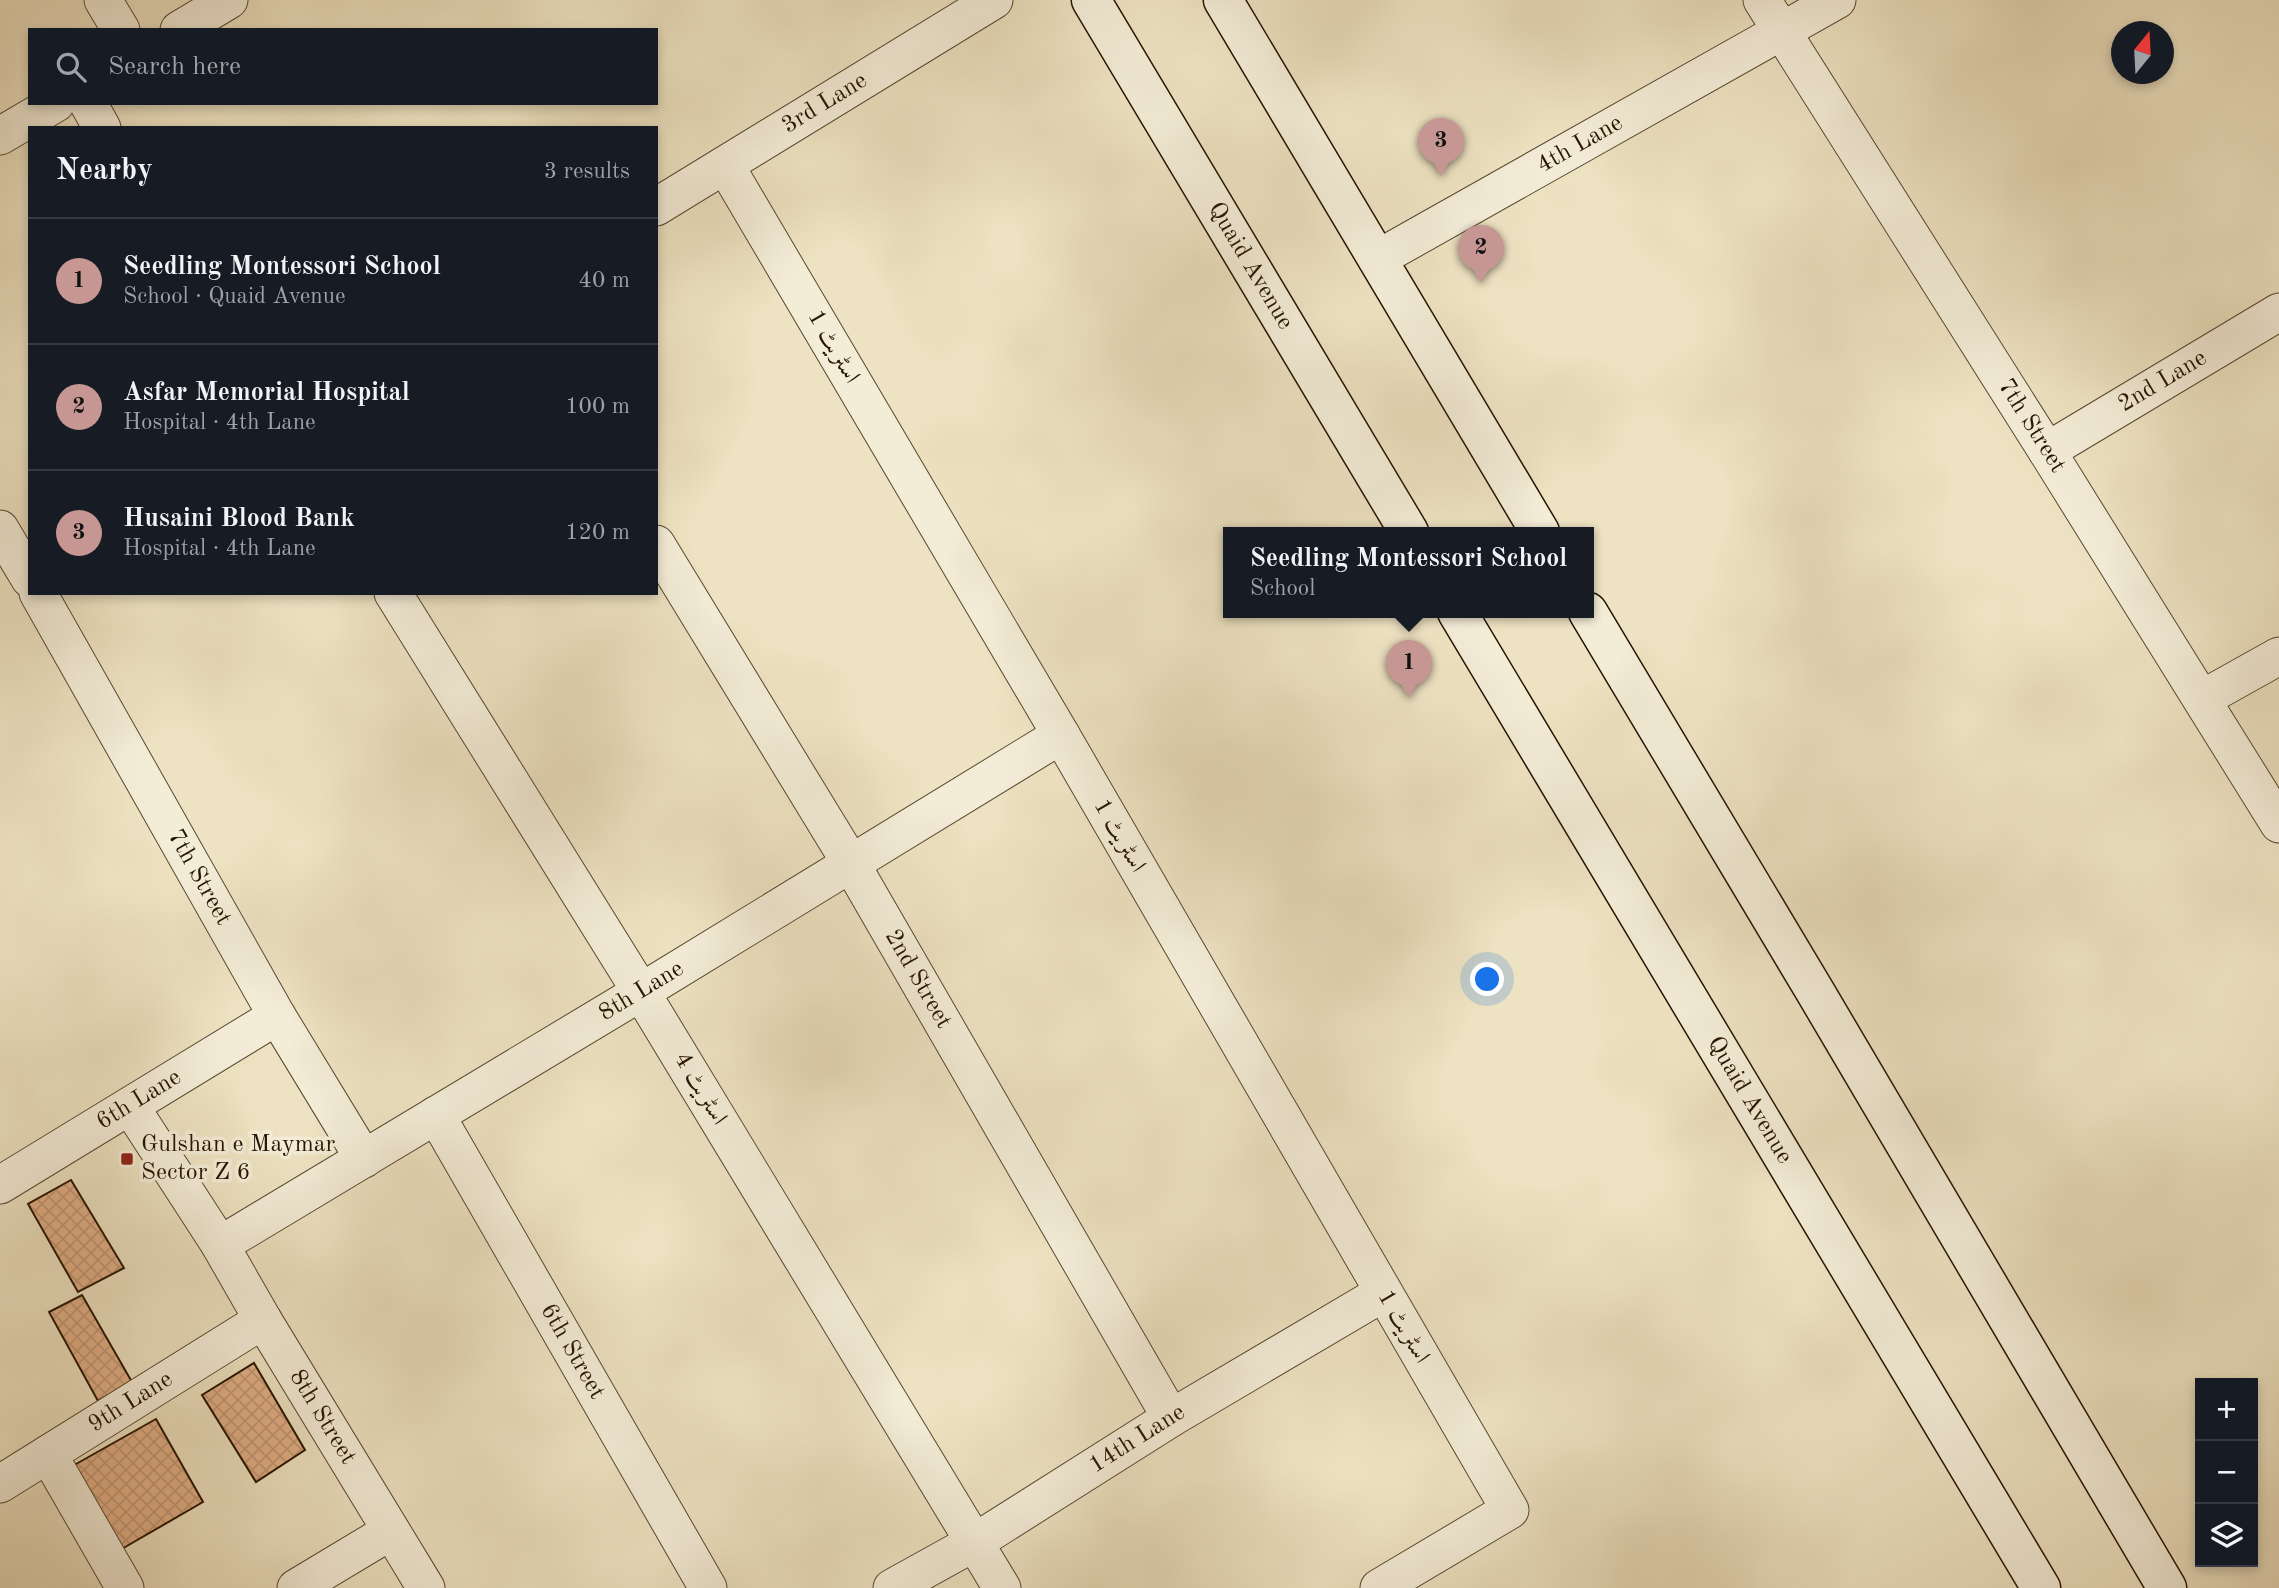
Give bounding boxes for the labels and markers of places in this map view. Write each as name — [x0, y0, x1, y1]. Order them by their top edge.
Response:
pin: 3 — [1418, 118, 1464, 176]
pin: 2 — [1458, 225, 1504, 283]
pin: 1 — [1386, 640, 1432, 698]
place label: Gulshan e Maymar Sector Z 6 — [141, 1133, 336, 1185]
marker: Gulshan e Maymar Sector Z 6 — [119, 1151, 135, 1167]

